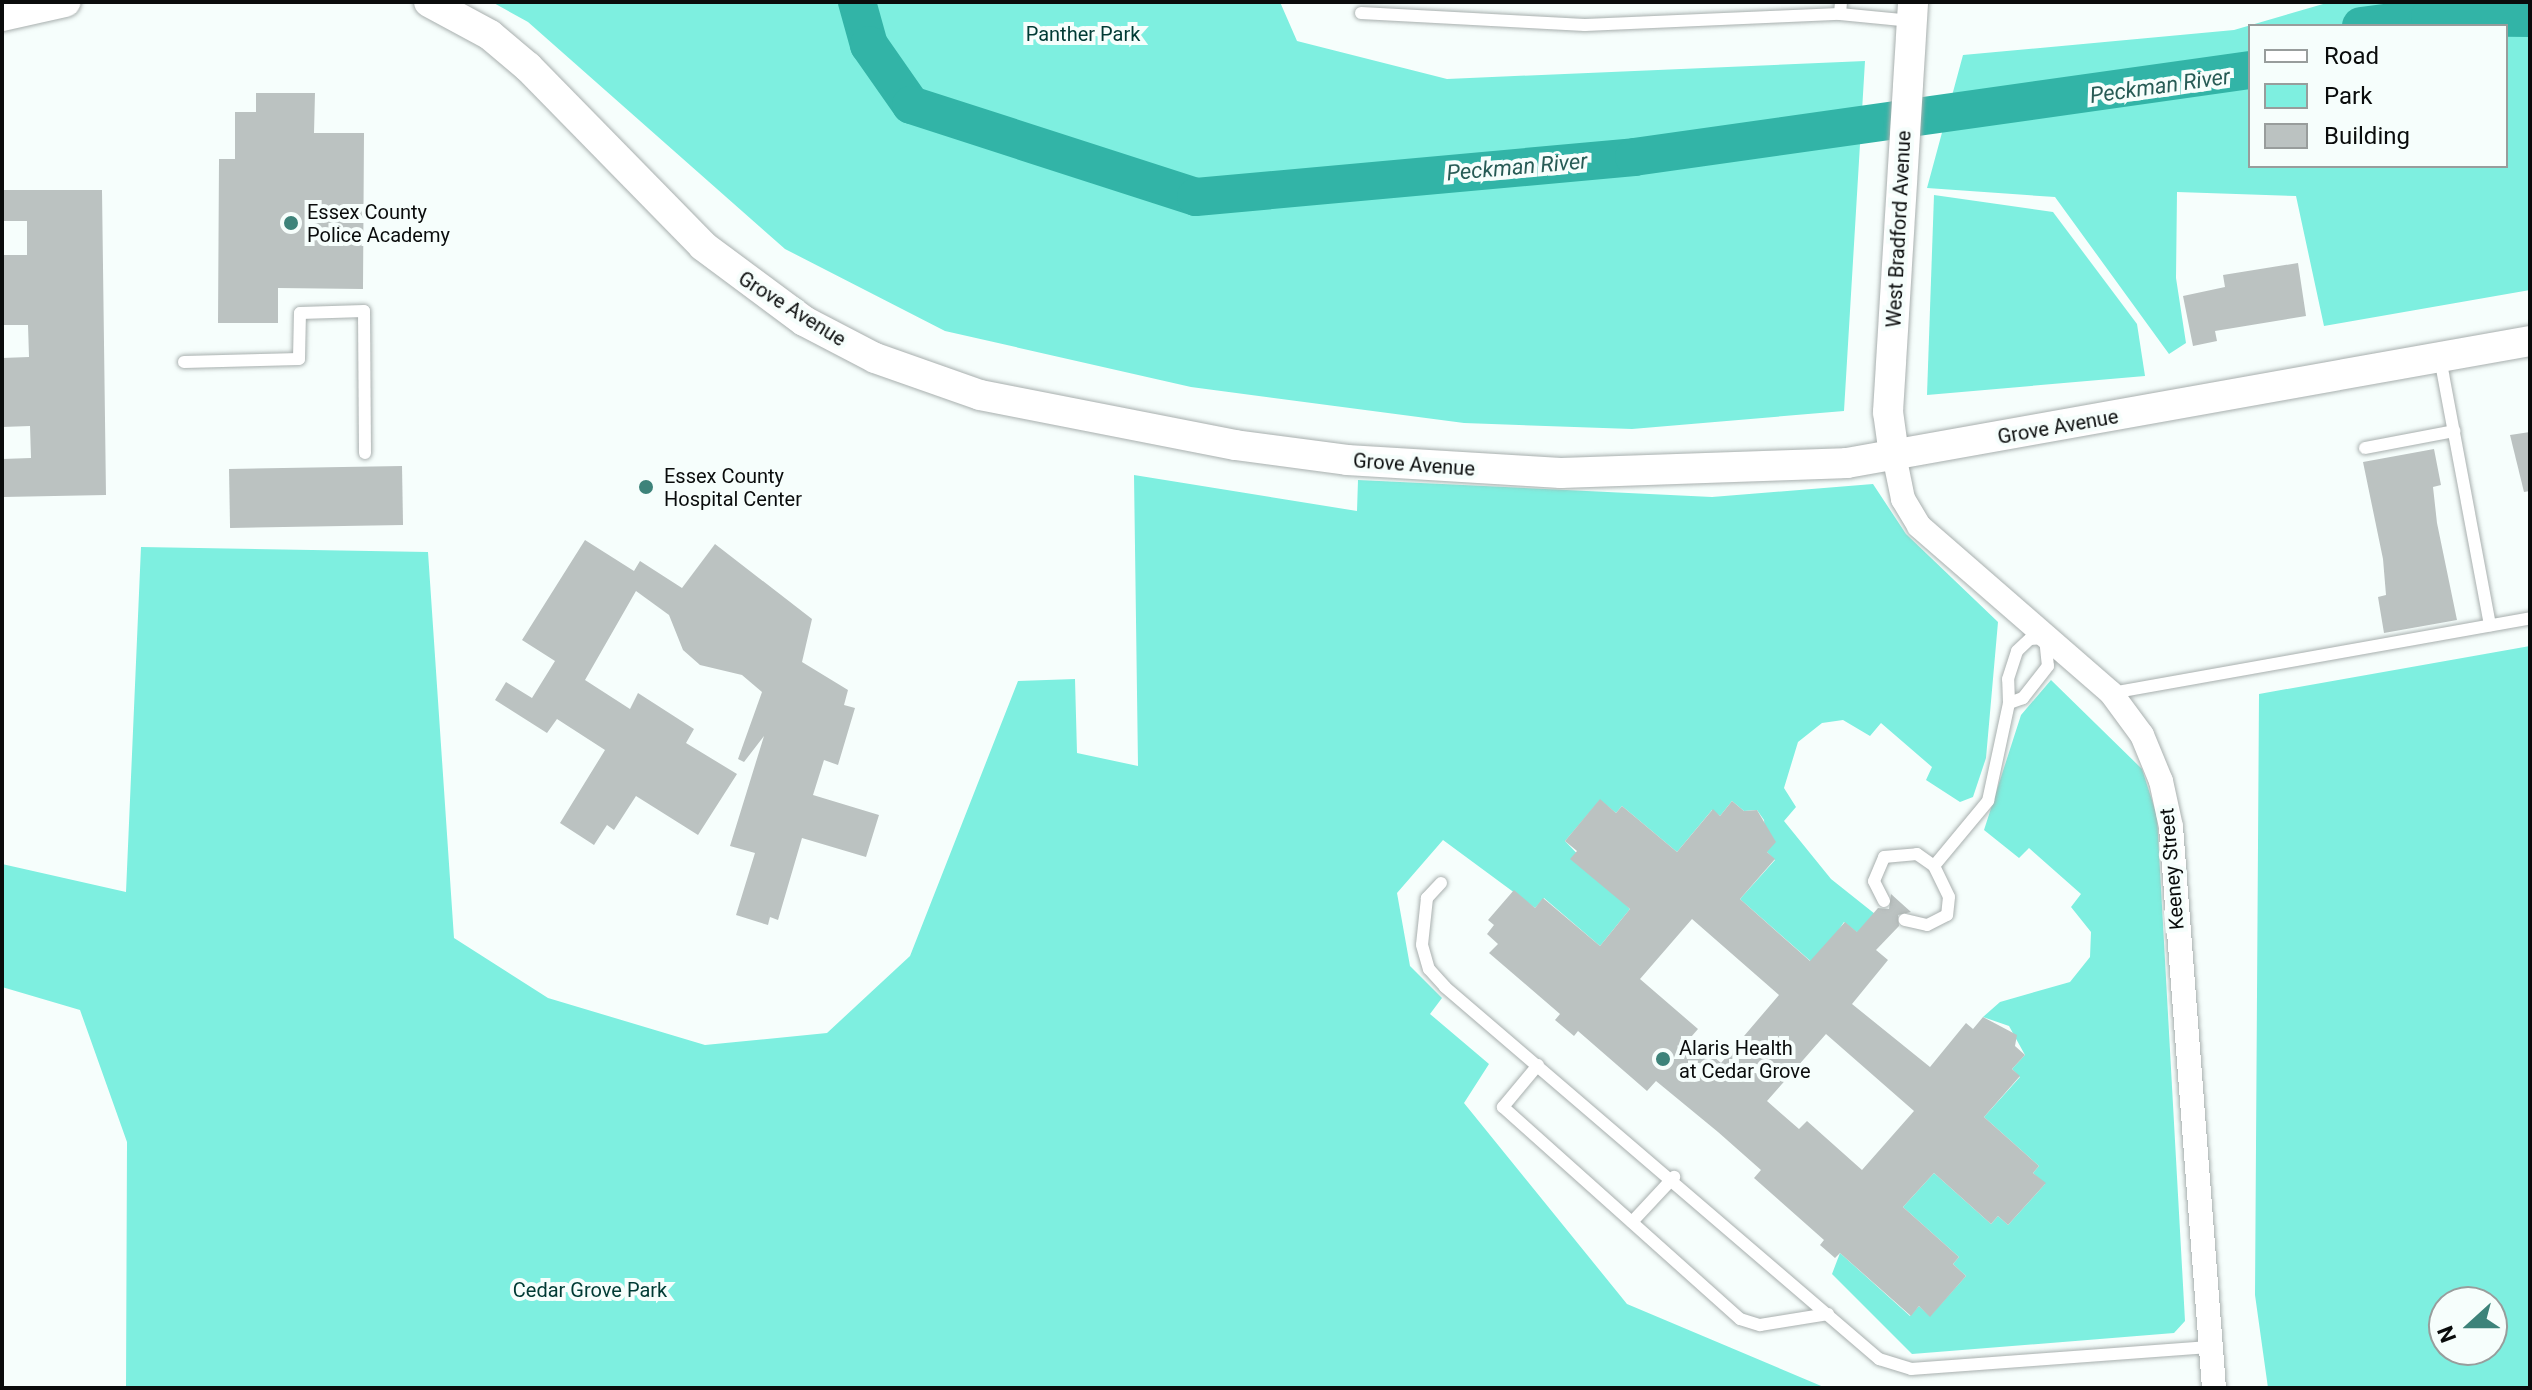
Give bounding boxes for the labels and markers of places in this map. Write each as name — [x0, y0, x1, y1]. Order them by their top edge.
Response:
place label: Essex County Police Academy — [307, 200, 450, 247]
marker: Essex County Police Academy — [282, 214, 300, 232]
place label: Essex County Hospital Center — [664, 464, 802, 511]
marker: Essex County Hospital Center — [635, 476, 657, 498]
place label: Alaris Health at Cedar Grove — [1679, 1036, 1811, 1083]
marker: Alaris Health at Cedar Grove — [1654, 1050, 1672, 1068]

